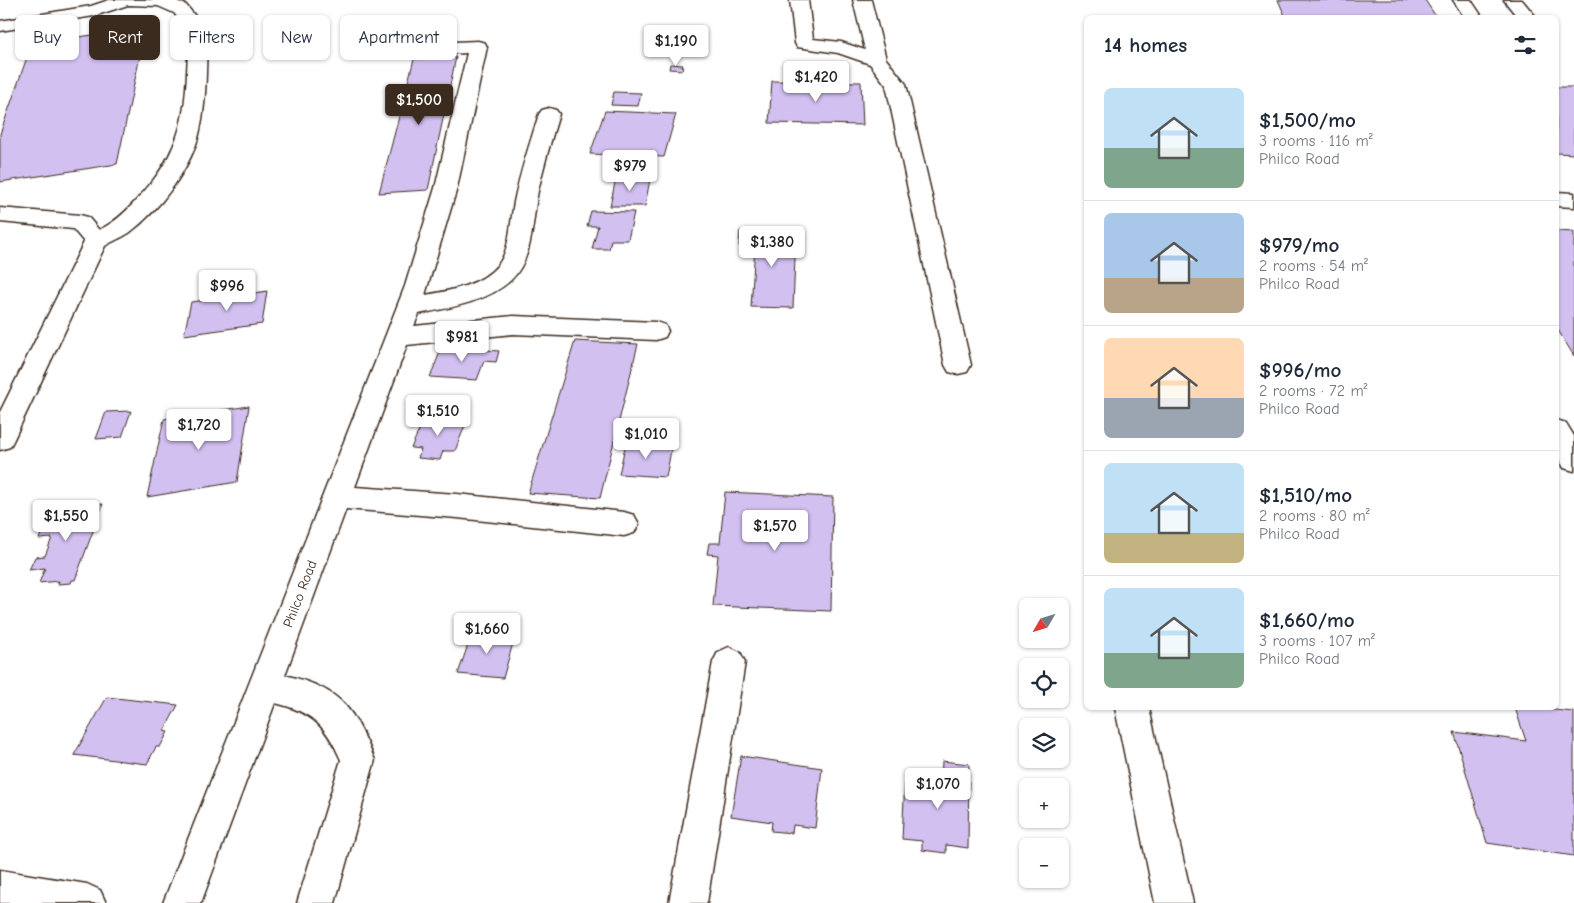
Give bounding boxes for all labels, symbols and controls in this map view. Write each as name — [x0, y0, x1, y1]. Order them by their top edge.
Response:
chip: Buy — [15, 15, 79, 60]
chip: Rent — [89, 15, 160, 60]
chip: Filters — [170, 15, 253, 60]
chip: New — [263, 15, 330, 60]
chip: Apartment — [340, 15, 457, 60]
pin: $1,190 — [635, 24, 717, 67]
icon: filters — [1511, 31, 1539, 59]
text: $1,190 — [655, 32, 697, 50]
text: 14 homes — [1104, 33, 1187, 57]
pin: $1,420 — [775, 61, 857, 103]
text: $1,420 — [794, 68, 838, 86]
pin: $1,500 — [378, 84, 460, 126]
text: $1,500 — [396, 91, 442, 109]
icon: home — [1144, 108, 1204, 168]
text: $1,500/mo — [1259, 108, 1356, 132]
text: 3 rooms · 116 m² — [1259, 132, 1373, 150]
pin: $979 — [600, 150, 660, 192]
text: Philco Road — [1259, 150, 1340, 168]
text: $979 — [613, 157, 647, 175]
pin: $1,380 — [731, 226, 813, 268]
text: $1,380 — [750, 233, 794, 251]
icon: home — [1144, 233, 1204, 293]
text: $979/mo — [1259, 233, 1339, 257]
text: 2 rooms · 54 m² — [1259, 257, 1368, 275]
pin: $996 — [197, 270, 257, 312]
text: Philco Road — [1259, 275, 1340, 293]
text: $996 — [210, 277, 244, 295]
pin: $981 — [432, 320, 492, 363]
text: $981 — [446, 328, 478, 346]
icon: home — [1144, 358, 1204, 418]
text: $996/mo — [1259, 358, 1341, 382]
text: 2 rooms · 72 m² — [1259, 382, 1368, 400]
pin: $1,510 — [397, 394, 479, 437]
text: Philco Road — [1259, 400, 1340, 418]
text: $1,510 — [417, 402, 459, 420]
pin: $1,720 — [158, 408, 240, 451]
text: $1,720 — [177, 416, 221, 434]
pin: $1,010 — [605, 418, 687, 460]
text: $1,010 — [624, 425, 668, 443]
icon: home — [1144, 483, 1204, 543]
text: $1,510/mo — [1259, 483, 1352, 507]
pin: $1,550 — [25, 500, 107, 542]
text: $1,550 — [43, 507, 89, 525]
text: 2 rooms · 80 m² — [1259, 507, 1370, 525]
pin: $1,570 — [734, 510, 816, 552]
text: $1,570 — [753, 517, 797, 535]
text: Philco Road — [1259, 525, 1340, 543]
street label: Philco Road — [279, 558, 321, 630]
north arrow — [1019, 598, 1069, 648]
map controls — [1019, 598, 1069, 888]
icon: home — [1144, 608, 1204, 668]
text: $1,660/mo — [1259, 608, 1355, 632]
pin: $1,660 — [446, 612, 528, 655]
text: $1,660 — [465, 620, 509, 638]
text: 3 rooms · 107 m² — [1259, 632, 1375, 650]
text: Philco Road — [1259, 650, 1340, 668]
button: locate — [1019, 658, 1069, 708]
button: layers — [1019, 718, 1069, 768]
pin: $1,070 — [897, 768, 979, 810]
text: $1,070 — [916, 775, 960, 793]
button: + — [1019, 778, 1069, 828]
button: − — [1019, 838, 1069, 888]

